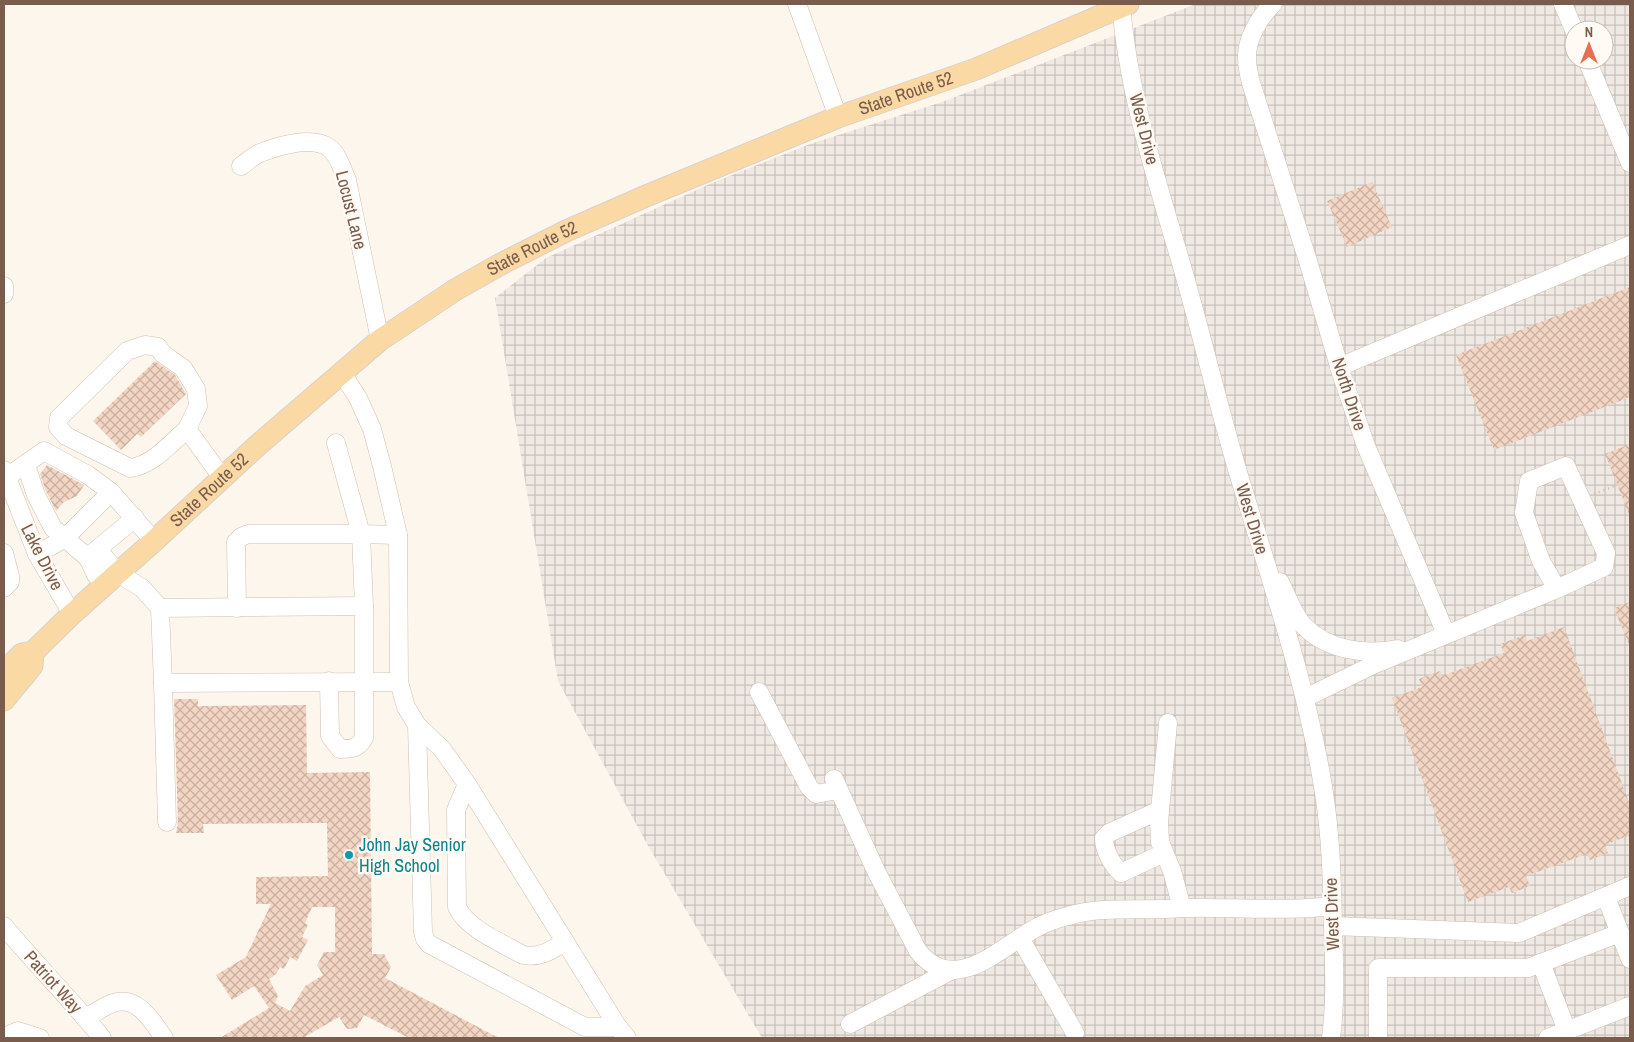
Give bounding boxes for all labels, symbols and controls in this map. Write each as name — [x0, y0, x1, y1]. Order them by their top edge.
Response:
north arrow — [1564, 20, 1614, 70]
text: N — [1585, 23, 1593, 41]
street label: State Route 52 — [855, 65, 956, 121]
street label: West Drive — [1124, 91, 1165, 167]
street label: Locust Lane — [330, 168, 373, 252]
street label: State Route 52 — [482, 215, 581, 282]
street label: North Drive — [1326, 354, 1373, 434]
street label: State Route 52 — [164, 447, 254, 532]
street label: West Drive — [1230, 480, 1275, 557]
street label: Lake Drive — [15, 519, 70, 594]
place label: John Jay Senior High School — [359, 832, 466, 878]
marker: John Jay Senior High School — [343, 849, 355, 861]
street label: West Drive — [1318, 877, 1345, 951]
street label: Patriot Way — [18, 945, 89, 1019]

